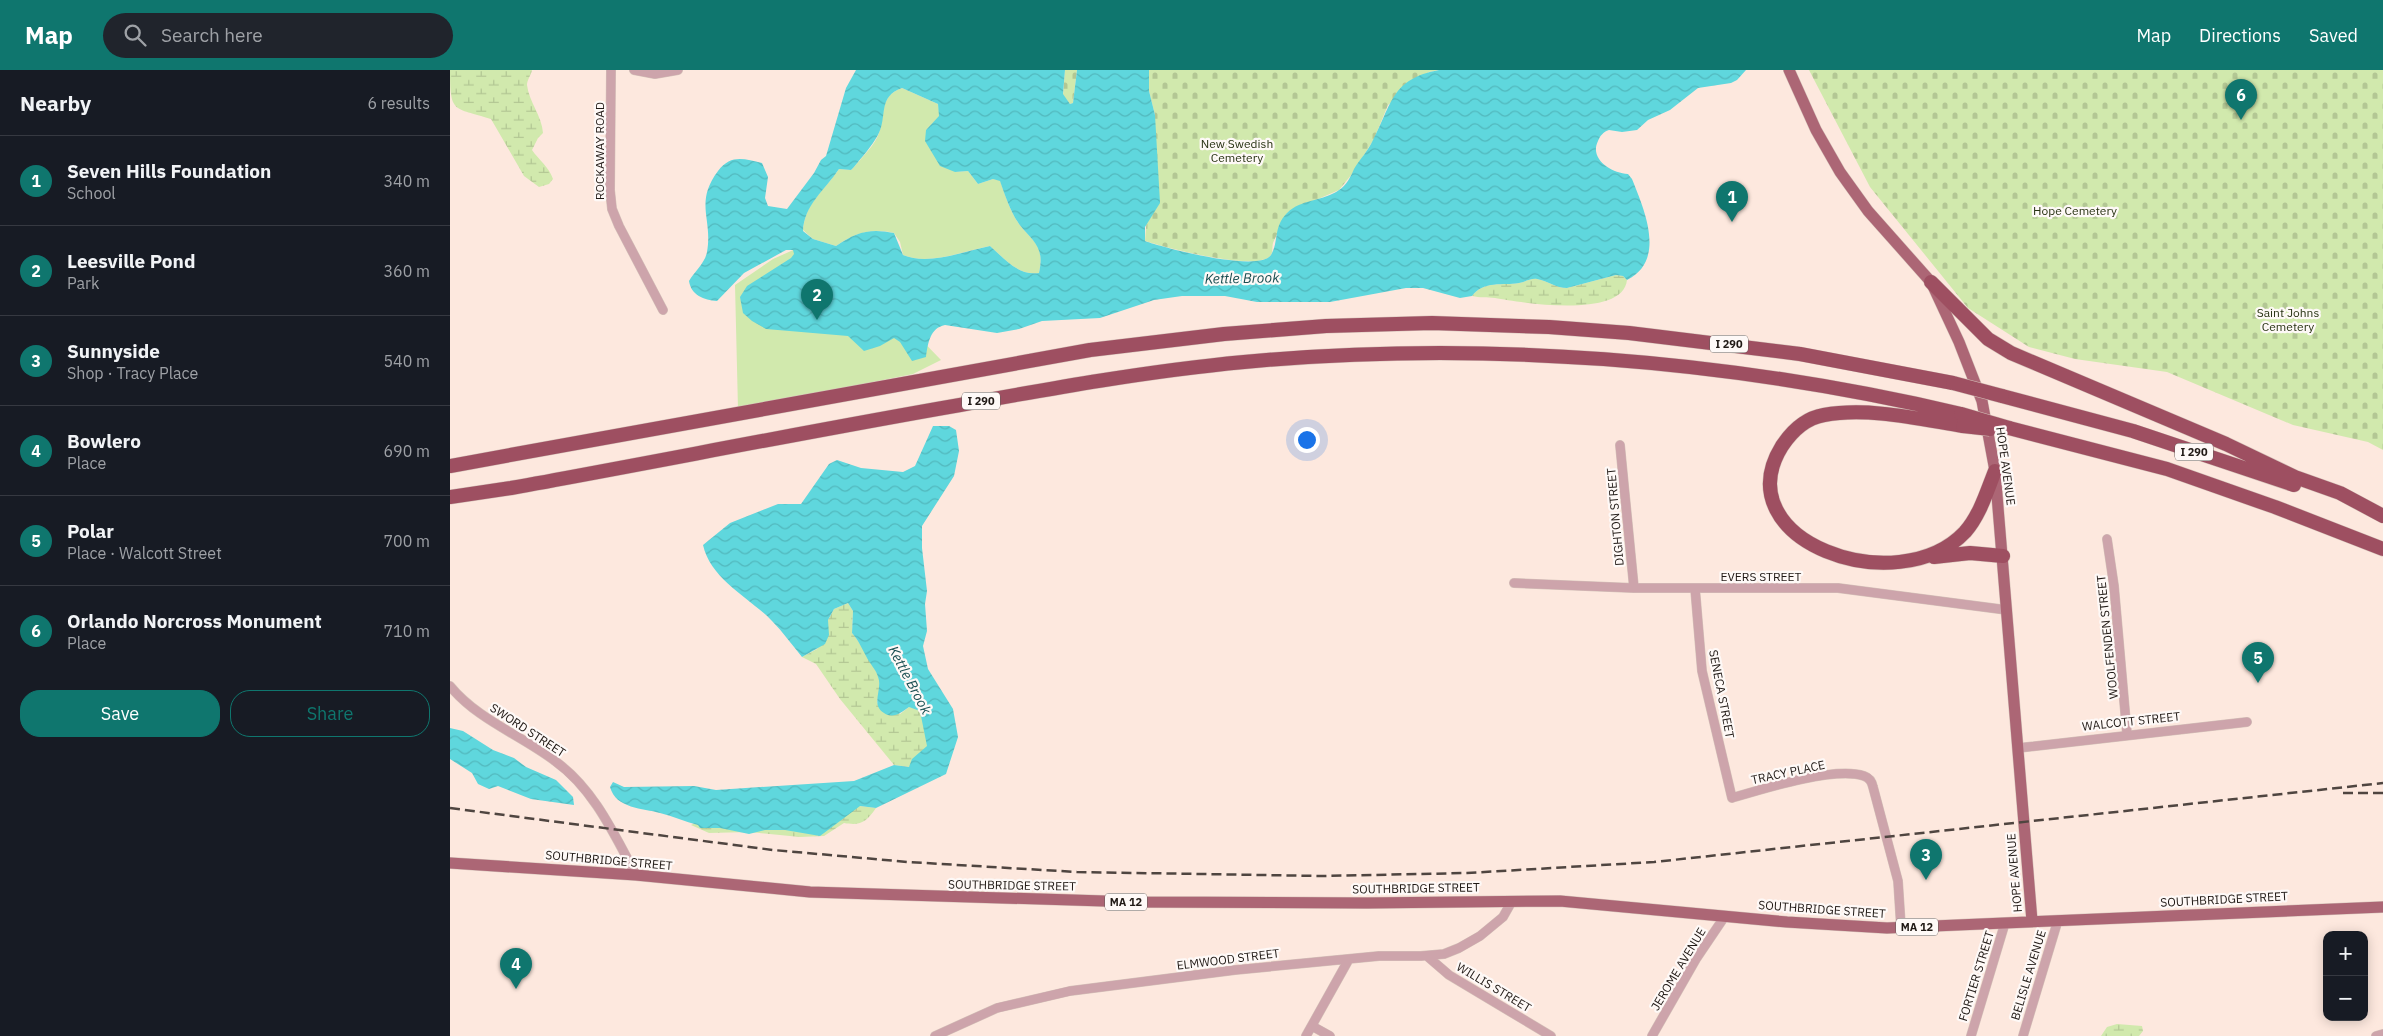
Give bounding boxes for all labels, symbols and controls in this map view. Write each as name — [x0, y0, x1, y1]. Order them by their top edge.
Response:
search box — [103, 13, 453, 58]
text: Map — [25, 19, 73, 51]
icon: search — [121, 21, 149, 49]
text: Search here — [161, 23, 263, 47]
text: Map — [2136, 24, 2171, 47]
text: Directions — [2199, 24, 2281, 47]
text: Saved — [2309, 24, 2358, 47]
pin: 6 — [2225, 79, 2257, 120]
text: Nearby — [20, 89, 91, 117]
text: 6 results — [367, 93, 430, 113]
street label: ROCKAWAY ROAD — [592, 102, 607, 200]
park label: New Swedish Cemetery — [1201, 136, 1273, 165]
text: Seven Hills Foundation — [67, 159, 271, 183]
text: 1 — [31, 171, 41, 191]
text: 340 m — [383, 171, 430, 191]
pin: 1 — [1716, 181, 1748, 222]
text: School — [67, 183, 116, 203]
park label: Hope Cemetery — [2033, 203, 2117, 218]
text: Leesville Pond — [67, 249, 195, 273]
text: 2 — [31, 261, 41, 281]
text: 360 m — [383, 261, 430, 281]
water label: Kettle Brook — [1204, 268, 1280, 288]
text: Park — [67, 273, 99, 293]
pin: 2 — [801, 279, 833, 320]
park label: Saint Johns Cemetery — [2257, 305, 2319, 334]
road number: I 290 — [1710, 336, 1748, 352]
text: Sunnyside — [67, 339, 160, 363]
text: 3 — [31, 351, 41, 371]
text: 540 m — [383, 351, 430, 371]
text: Shop · Tracy Place — [67, 363, 198, 383]
road number: I 290 — [962, 392, 1000, 410]
street label: HOPE AVENUE — [1993, 426, 2019, 506]
your location — [1294, 427, 1320, 453]
text: Bowlero — [67, 429, 141, 453]
text: 4 — [31, 441, 41, 461]
text: 690 m — [383, 441, 430, 461]
road number: I 290 — [2175, 444, 2213, 461]
text: Place — [67, 453, 106, 473]
street label: DIGHTON STREET — [1603, 467, 1627, 567]
text: Polar — [67, 519, 114, 543]
text: 5 — [31, 531, 41, 551]
text: 700 m — [383, 531, 430, 551]
text: Place · Walcott Street — [67, 543, 222, 563]
street label: EVERS STREET — [1721, 569, 1802, 584]
street label: WOOLFENDEN STREET — [2093, 574, 2121, 700]
text: Orlando Norcross Monument — [67, 609, 322, 633]
text: 6 — [31, 621, 41, 641]
text: 710 m — [383, 621, 430, 641]
text: Place — [67, 633, 106, 653]
pin: 5 — [2242, 642, 2274, 683]
water label: Kettle Brook — [885, 643, 936, 718]
street label: SENECA STREET — [1706, 649, 1738, 740]
button: Save — [20, 690, 220, 737]
button: Share — [230, 690, 430, 737]
street label: SWORD STREET — [487, 700, 569, 760]
street label: WALCOTT STREET — [2081, 708, 2181, 734]
street label: TRACY PLACE — [1750, 757, 1826, 787]
street label: HOPE AVENUE — [2003, 833, 2025, 913]
pin: 3 — [1910, 839, 1942, 880]
street label: SOUTHBRIDGE STREET — [545, 847, 673, 873]
street label: SOUTHBRIDGE STREET — [948, 876, 1076, 894]
street label: SOUTHBRIDGE STREET — [1352, 879, 1480, 897]
street label: SOUTHBRIDGE STREET — [2160, 888, 2288, 910]
road number: MA 12 — [1105, 894, 1147, 910]
street label: SOUTHBRIDGE STREET — [1758, 897, 1886, 921]
road number: MA 12 — [1896, 919, 1938, 936]
street label: JEROME AVENUE — [1647, 925, 1709, 1013]
street label: BELISLE AVENUE — [2007, 928, 2049, 1022]
street label: FORTIER STREET — [1955, 929, 1997, 1023]
map controls — [2323, 931, 2368, 1021]
button: + — [2323, 931, 2368, 976]
street label: ELMWOOD STREET — [1176, 945, 1280, 973]
pin: 4 — [500, 948, 532, 989]
street label: WILLIS STREET — [1454, 959, 1534, 1015]
button: − — [2323, 976, 2368, 1021]

